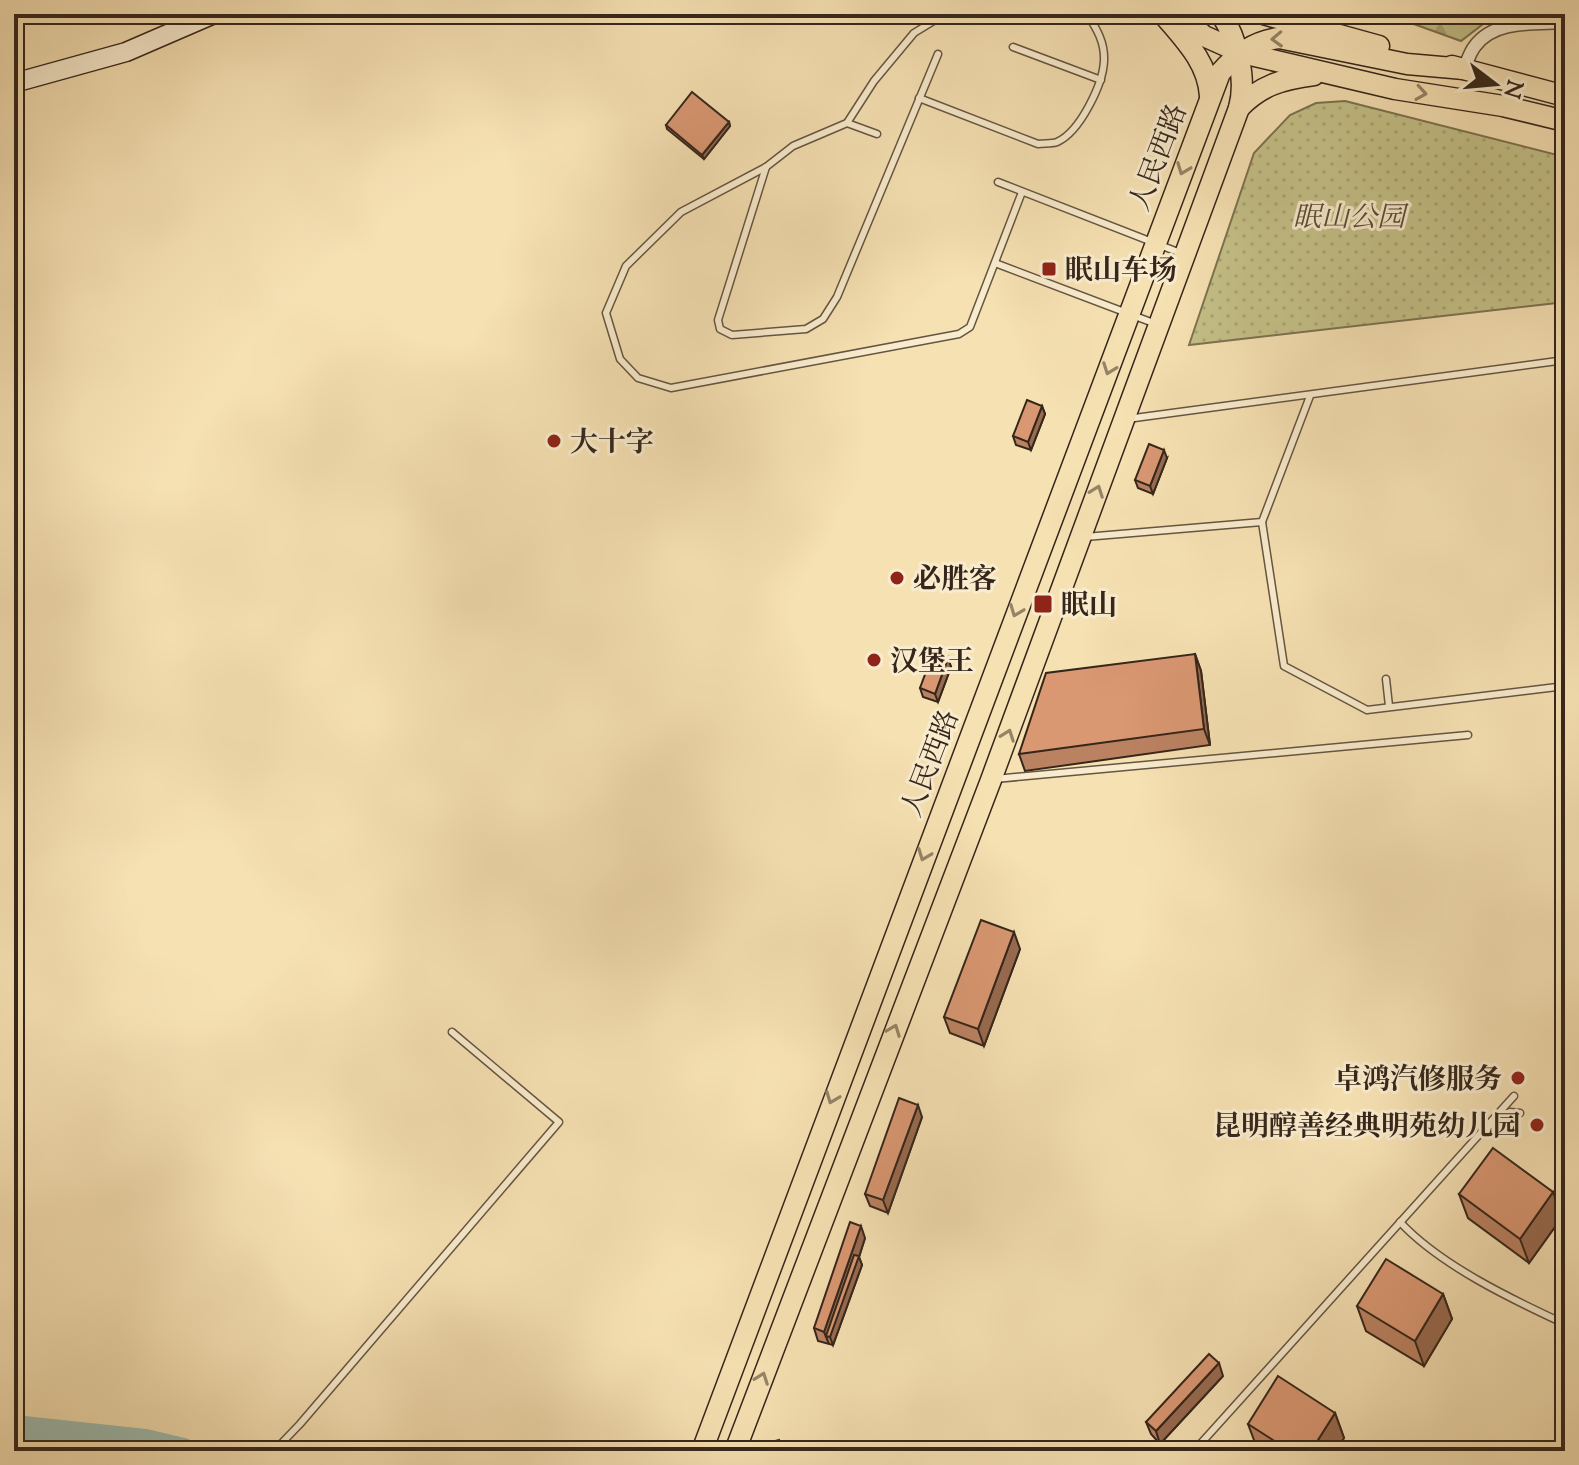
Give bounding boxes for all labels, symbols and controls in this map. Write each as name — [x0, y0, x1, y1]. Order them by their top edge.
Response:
one-way arrow — [1270, 31, 1283, 48]
north arrow — [1455, 44, 1535, 124]
text: N — [1493, 76, 1529, 102]
one-way arrow — [1414, 84, 1428, 101]
street label: 人民西路 — [1121, 99, 1199, 218]
one-way arrow — [1176, 161, 1193, 175]
park label: 眠山公园 — [1293, 199, 1409, 239]
place label: 眠山车场 — [1065, 252, 1177, 292]
marker: 眠山车场 — [1040, 260, 1058, 278]
one-way arrow — [1102, 361, 1119, 375]
place label: 大十字 — [570, 424, 654, 464]
marker: 大十字 — [545, 432, 563, 450]
one-way arrow — [1087, 485, 1104, 499]
place label: 必胜客 — [913, 561, 997, 601]
marker: 必胜客 — [888, 569, 906, 587]
place label: 眠山 — [1061, 587, 1117, 627]
marker: 眠山 — [1032, 593, 1054, 615]
one-way arrow — [1009, 604, 1026, 618]
place label: 汉堡王 — [890, 643, 974, 683]
marker: 汉堡王 — [865, 651, 883, 669]
street label: 人民西路 — [893, 705, 971, 824]
one-way arrow — [998, 729, 1014, 743]
one-way arrow — [917, 847, 934, 861]
one-way arrow — [884, 1024, 901, 1038]
place label: 卓鸿汽修服务 — [1334, 1061, 1502, 1101]
marker: 卓鸿汽修服务 — [1509, 1069, 1527, 1087]
one-way arrow — [826, 1090, 842, 1104]
place label: 昆明醇善经典明苑幼儿园 — [1213, 1108, 1521, 1148]
marker: 昆明醇善经典明苑幼儿园 — [1528, 1116, 1546, 1134]
one-way arrow — [752, 1372, 768, 1386]

